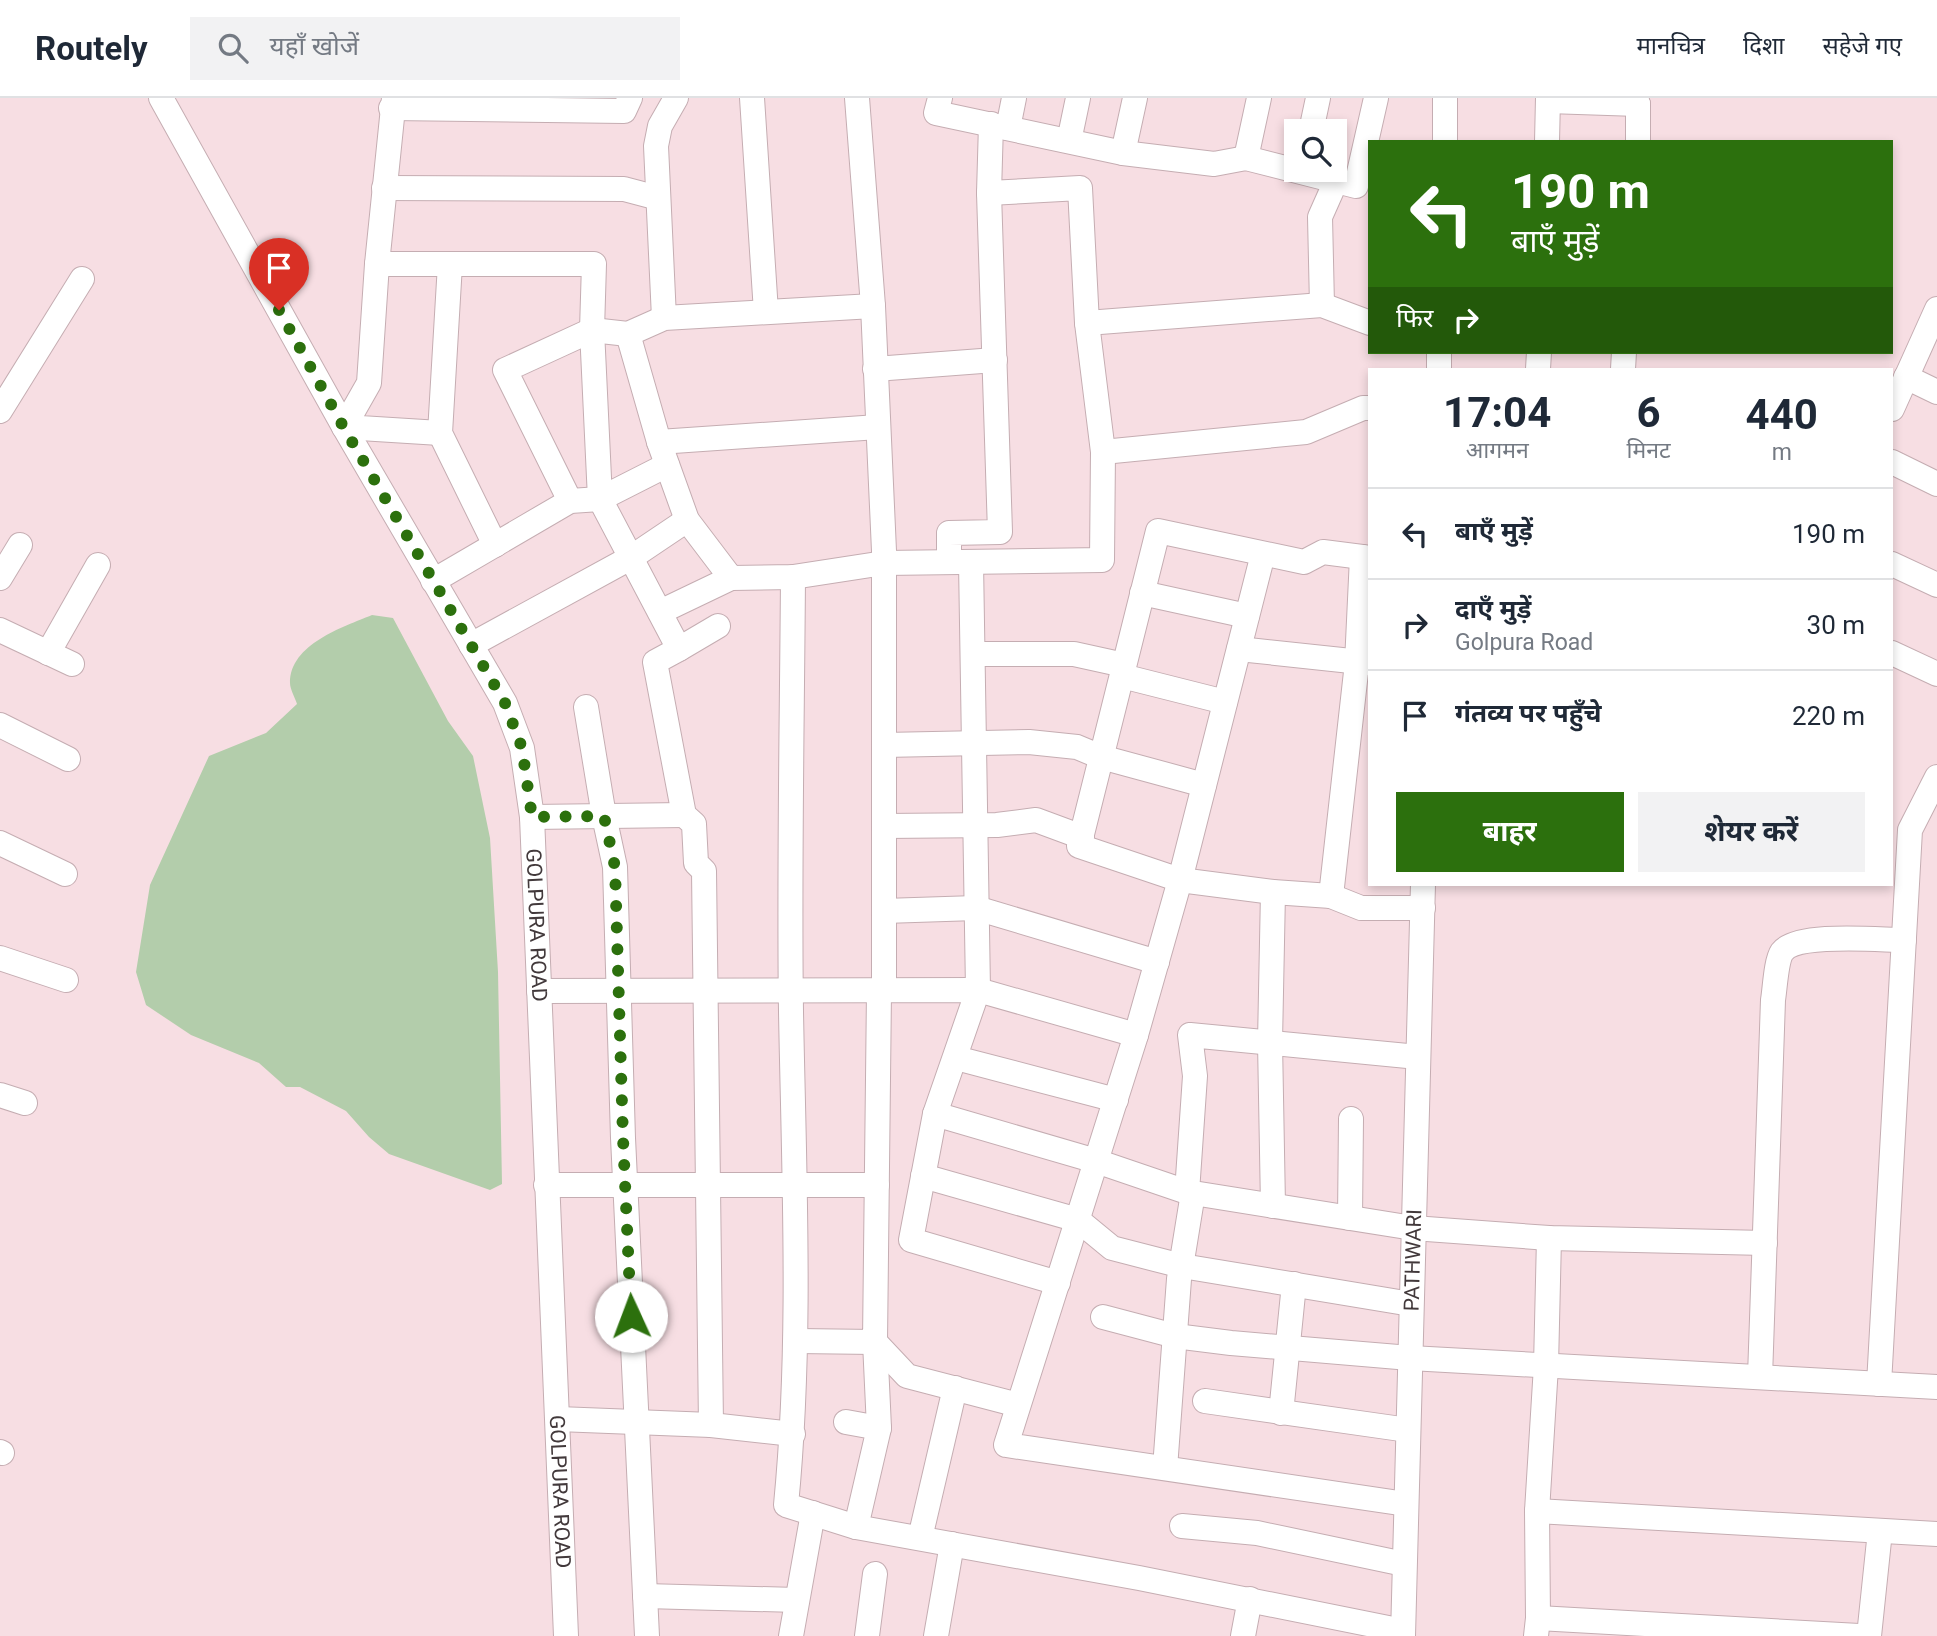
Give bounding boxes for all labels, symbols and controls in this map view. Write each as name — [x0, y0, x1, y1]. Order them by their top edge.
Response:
search box — [190, 17, 680, 80]
text: Routely — [35, 29, 148, 68]
icon: search — [214, 29, 252, 67]
text: यहाँ खोजें — [270, 31, 359, 61]
text: मानचित्र — [1636, 32, 1705, 60]
text: दिशा — [1743, 32, 1784, 60]
text: सहेजे गए — [1822, 32, 1902, 60]
map controls — [1284, 119, 1347, 182]
button: search — [1284, 119, 1347, 182]
text: 190 m — [1511, 163, 1650, 220]
icon: left — [1396, 168, 1487, 259]
text: बाएँ मुड़ें — [1511, 222, 1599, 260]
pin — [249, 238, 309, 310]
icon: arrive — [260, 249, 298, 287]
icon: right — [1447, 301, 1485, 339]
text: फिर — [1396, 303, 1433, 333]
text: 17:04 — [1443, 388, 1551, 437]
text: 6 — [1636, 388, 1661, 437]
text: 440 — [1746, 390, 1818, 439]
text: आगमन — [1466, 437, 1529, 464]
text: मिनट — [1626, 437, 1671, 464]
text: m — [1772, 439, 1792, 466]
icon: left — [1396, 515, 1434, 553]
text: बाएँ मुड़ें — [1455, 516, 1533, 546]
text: 190 m — [1792, 519, 1865, 549]
text: दाएँ मुड़ें — [1455, 594, 1531, 624]
icon: right — [1396, 606, 1434, 644]
text: 30 m — [1807, 610, 1865, 640]
text: Golpura Road — [1455, 629, 1593, 656]
icon: arrive — [1396, 697, 1434, 735]
text: गंतव्य पर पहुँचे — [1455, 698, 1602, 728]
text: 220 m — [1792, 701, 1865, 731]
button: बाहर — [1396, 792, 1624, 872]
button: शेयर करें — [1638, 792, 1865, 872]
street label: GOLPURA ROAD — [521, 848, 552, 1002]
street label: PATHWARI — [1400, 1209, 1426, 1312]
position arrow — [594, 1279, 668, 1353]
street label: GOLPURA ROAD — [545, 1414, 575, 1569]

